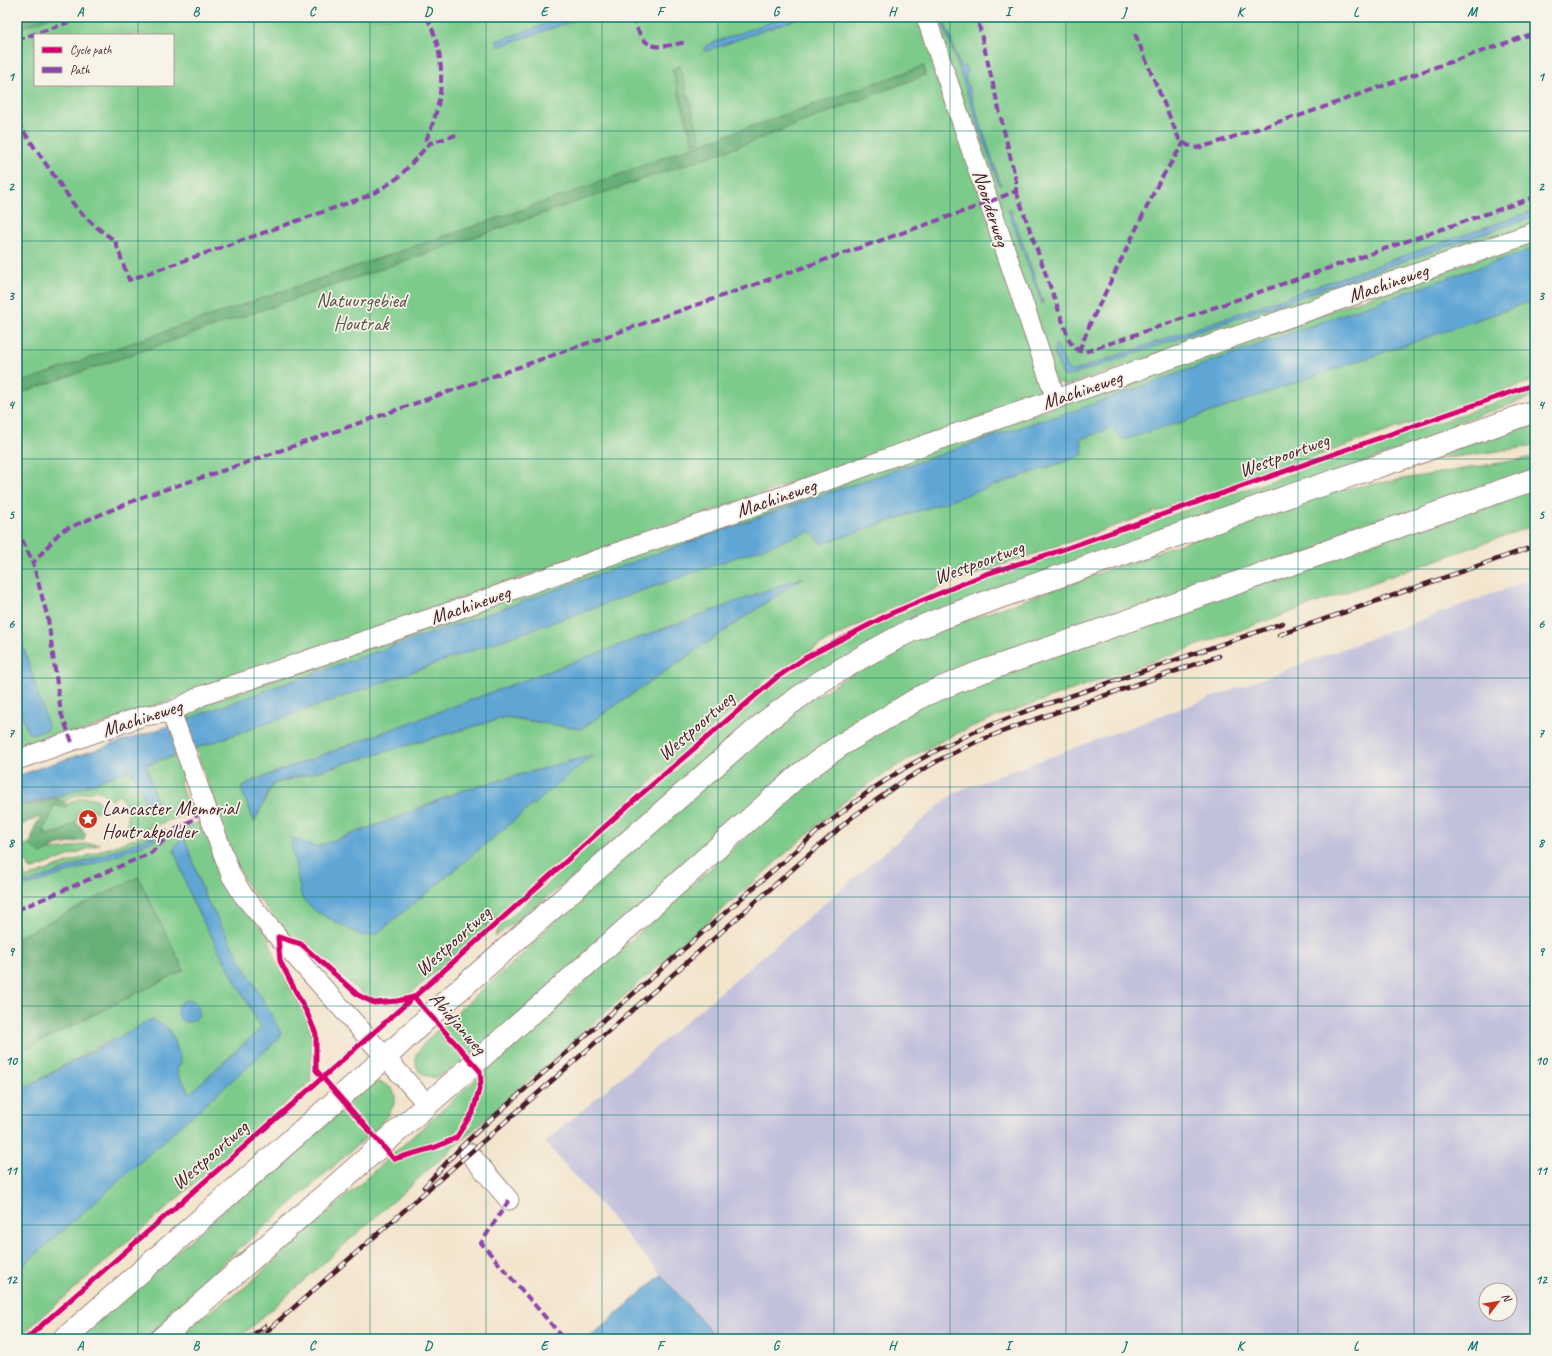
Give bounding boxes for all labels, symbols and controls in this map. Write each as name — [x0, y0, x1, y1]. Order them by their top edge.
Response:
text: A — [77, 4, 85, 20]
text: B — [193, 4, 201, 20]
text: C — [309, 4, 317, 20]
text: D — [424, 4, 433, 20]
text: E — [541, 4, 550, 20]
text: F — [657, 4, 666, 20]
text: G — [773, 4, 781, 20]
text: H — [888, 4, 898, 20]
text: I — [1005, 4, 1014, 20]
text: J — [1121, 4, 1128, 20]
text: K — [1237, 4, 1247, 20]
text: L — [1353, 4, 1360, 20]
text: M — [1467, 4, 1478, 20]
legend — [34, 34, 174, 86]
text: Cycle path — [70, 42, 112, 58]
text: Path — [70, 62, 90, 78]
text: 1 — [8, 69, 16, 85]
text: 1 — [1538, 69, 1546, 85]
street label: Noorderweg — [967, 167, 1016, 251]
text: 2 — [8, 179, 15, 195]
text: 2 — [1538, 179, 1545, 195]
street label: Machineweg — [1345, 257, 1433, 308]
text: 3 — [8, 288, 15, 304]
park label: Natuurgebied Houtrak — [316, 288, 409, 336]
text: 3 — [1538, 288, 1545, 304]
street label: Machineweg — [1039, 364, 1127, 415]
text: 4 — [8, 397, 16, 413]
text: 4 — [1538, 397, 1546, 413]
street label: Westpoortweg — [1236, 427, 1333, 483]
street label: Machineweg — [733, 472, 821, 523]
text: 5 — [8, 507, 15, 523]
text: 5 — [1538, 507, 1545, 523]
street label: Westpoortweg — [931, 534, 1028, 590]
street label: Machineweg — [427, 579, 515, 630]
text: 6 — [8, 616, 15, 632]
text: 6 — [1538, 616, 1545, 632]
street label: Westpoortweg — [652, 685, 740, 766]
street label: Machineweg — [99, 693, 187, 743]
text: 7 — [8, 725, 15, 741]
text: 7 — [1538, 725, 1545, 741]
place label: Lancaster Memorial Houtrakpolder — [102, 796, 241, 844]
place icon: Lancaster Memorial Houtrakpolder — [77, 808, 99, 830]
text: 8 — [8, 835, 16, 851]
text: 8 — [1538, 835, 1546, 851]
street label: Westpoortweg — [410, 900, 497, 982]
text: 9 — [8, 944, 15, 960]
text: 9 — [1538, 944, 1545, 960]
street label: Abidjanweg — [424, 986, 493, 1061]
text: 10 — [5, 1053, 18, 1069]
text: 10 — [1535, 1053, 1548, 1069]
street label: Westpoortweg — [166, 1114, 254, 1195]
text: 11 — [5, 1163, 19, 1179]
text: 11 — [1535, 1163, 1549, 1179]
text: 12 — [5, 1272, 18, 1288]
text: 12 — [1535, 1272, 1548, 1288]
north arrow — [1478, 1282, 1518, 1322]
text: N — [1499, 1290, 1515, 1305]
text: A — [77, 1338, 85, 1354]
text: B — [193, 1338, 201, 1354]
text: C — [309, 1338, 317, 1354]
text: D — [424, 1338, 433, 1354]
text: E — [541, 1338, 550, 1354]
text: F — [657, 1338, 666, 1354]
text: G — [773, 1338, 781, 1354]
text: H — [888, 1338, 898, 1354]
text: I — [1005, 1338, 1014, 1354]
text: J — [1121, 1338, 1128, 1354]
text: K — [1237, 1338, 1247, 1354]
text: L — [1353, 1338, 1360, 1354]
text: M — [1467, 1338, 1478, 1354]

